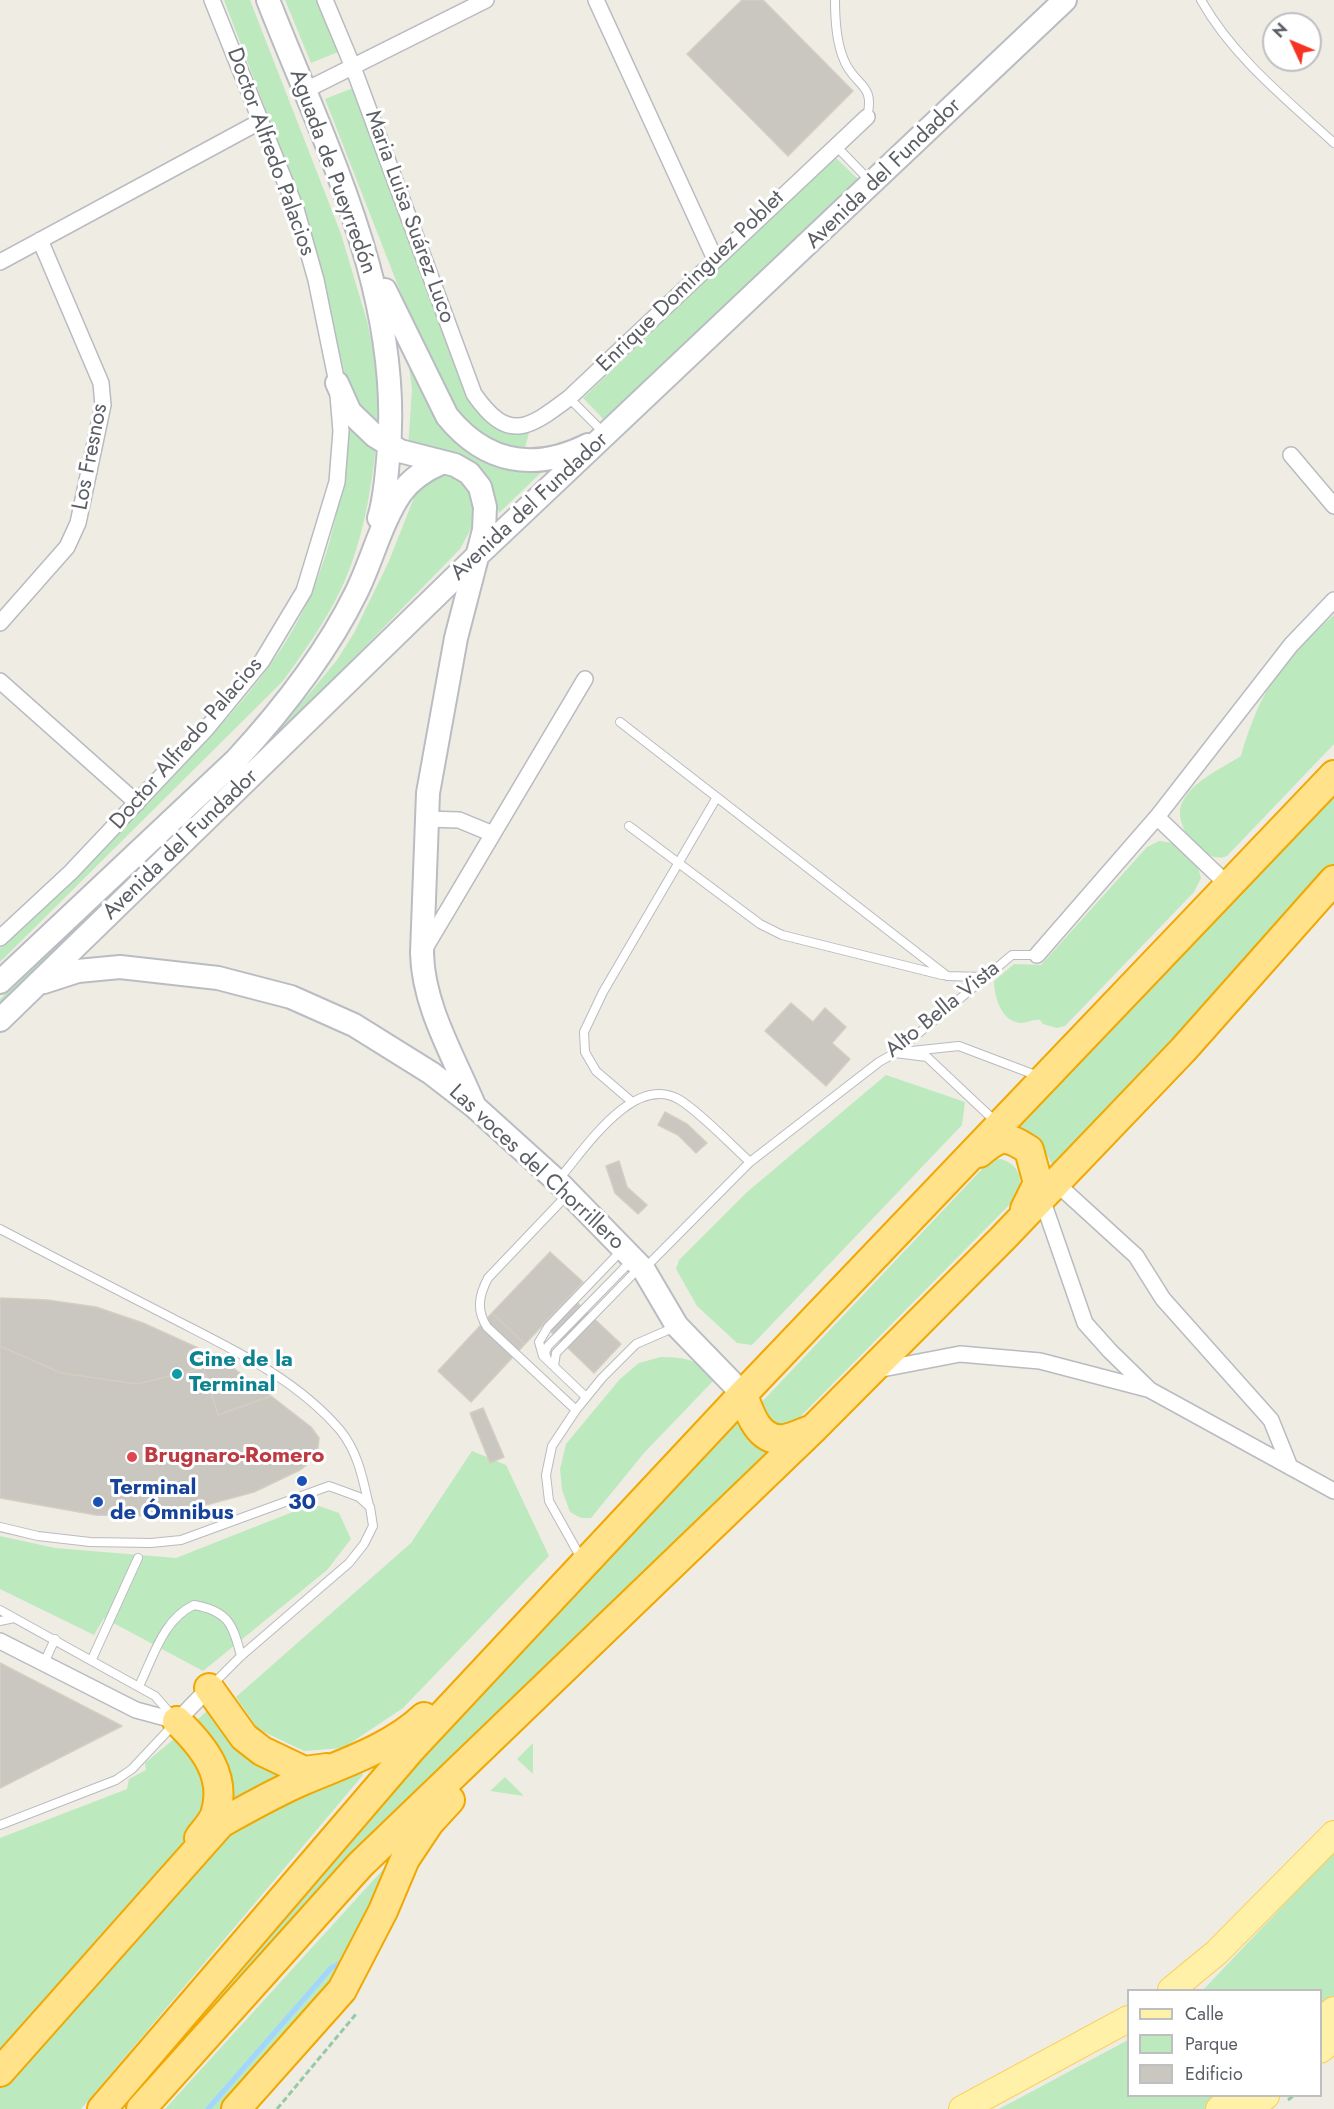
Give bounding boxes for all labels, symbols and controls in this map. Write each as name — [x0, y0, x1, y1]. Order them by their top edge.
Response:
north arrow — [1262, 12, 1322, 72]
text: N — [1267, 18, 1293, 43]
street label: Doctor Alfredo Palacios — [220, 44, 320, 260]
street label: Aguada de Pueyrredón — [283, 66, 381, 278]
street label: Avenida del Fundador — [801, 93, 967, 255]
street label: Maria Luisa Suárez Luco — [358, 107, 460, 327]
street label: Enrique Dominguez Poblet — [592, 186, 790, 378]
street label: Los Fresnos — [68, 402, 114, 512]
street label: Avenida del Fundador — [446, 427, 614, 587]
street label: Doctor Alfredo Palacios — [105, 653, 269, 835]
street label: Avenida del Fundador — [98, 764, 264, 926]
street label: Alto Bella Vista — [881, 956, 1005, 1064]
street label: Las voces del Chorrillero — [443, 1080, 629, 1256]
place label: Cine de la Terminal — [189, 1348, 293, 1400]
marker: Cine de la Terminal — [170, 1367, 184, 1381]
place label: Brugnaro-Romero — [144, 1444, 324, 1470]
marker: Brugnaro-Romero — [125, 1450, 139, 1464]
marker: 30 — [295, 1474, 309, 1488]
place label: Terminal de Ómnibus — [110, 1476, 234, 1528]
place label: 30 — [288, 1491, 316, 1517]
marker: Terminal de Ómnibus — [91, 1495, 105, 1509]
legend — [1127, 1989, 1322, 2097]
text: Calle — [1185, 2001, 1224, 2027]
text: Parque — [1185, 2031, 1238, 2057]
text: Edificio — [1185, 2061, 1243, 2087]

